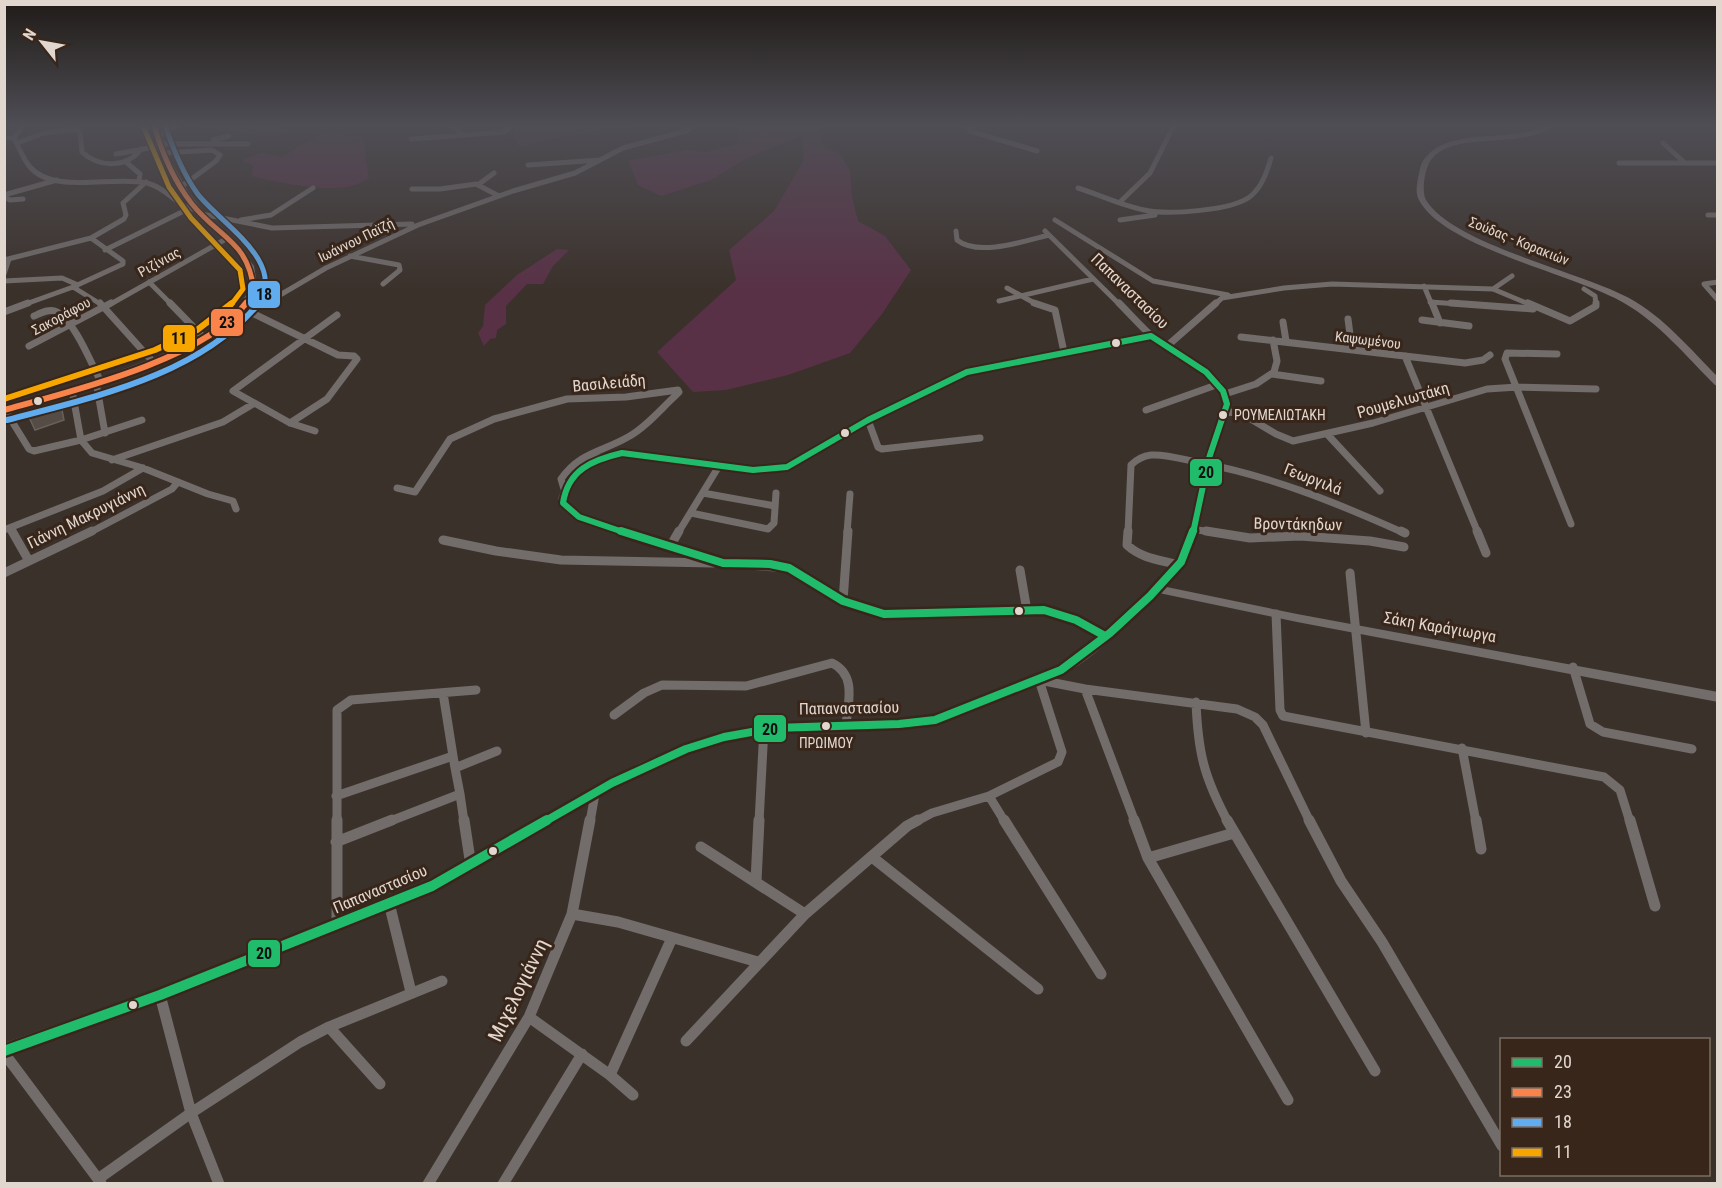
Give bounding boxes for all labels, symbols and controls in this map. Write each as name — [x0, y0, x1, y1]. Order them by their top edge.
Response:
north arrow — [12, 12, 72, 72]
text: N — [19, 25, 40, 44]
street label: Σούδας - Κορακιών — [1467, 214, 1571, 268]
street label: Ιωάννου Παϊζή — [315, 215, 397, 265]
street label: Ριζίνιας — [135, 244, 183, 280]
street label: Παπαναστασίου — [1087, 249, 1173, 333]
line badge: 18 — [247, 280, 281, 309]
text: 18 — [256, 285, 272, 304]
street label: Σακοράφου — [29, 294, 94, 339]
line badge: 23 — [210, 308, 244, 337]
text: 23 — [219, 313, 235, 332]
line badge: 11 — [162, 324, 196, 353]
street label: Καψωμένου — [1334, 328, 1402, 353]
text: 11 — [171, 329, 187, 348]
unlabelled marker — [1110, 337, 1122, 349]
street label: Βασιλειάδη — [572, 370, 646, 396]
street label: Ρουμελιωτάκη — [1355, 378, 1451, 422]
unlabelled marker — [32, 395, 44, 407]
place label: ΡΟΥΜΕΛΙΩΤΑΚΗ — [1234, 407, 1326, 423]
marker: ΡΟΥΜΕΛΙΩΤΑΚΗ — [1217, 409, 1229, 421]
unlabelled marker — [839, 427, 851, 439]
line badge: 20 — [1189, 458, 1223, 487]
street label: Γεωργιλά — [1281, 459, 1345, 499]
text: 20 — [1198, 463, 1214, 482]
street label: Γιάννη Μακρυγιάννη — [24, 479, 148, 553]
street label: Βροντάκηδων — [1254, 514, 1343, 534]
unlabelled marker — [1013, 605, 1025, 617]
street label: Σάκη Καράγιωργα — [1382, 608, 1498, 646]
street label: Παπαναστασίου — [799, 698, 899, 718]
line badge: 20 — [753, 714, 787, 743]
text: 20 — [762, 720, 778, 739]
marker: ΠΡΩΙΜΟΥ — [820, 720, 832, 732]
place label: ΠΡΩΙΜΟΥ — [799, 735, 854, 751]
unlabelled marker — [487, 845, 499, 857]
street label: Παπαναστασίου — [330, 861, 430, 917]
street label: Μιχελογιάννη — [483, 935, 553, 1045]
line badge: 20 — [247, 939, 281, 968]
text: 20 — [256, 944, 272, 963]
unlabelled marker — [127, 999, 139, 1011]
legend — [1500, 1038, 1710, 1176]
text: 20 — [1554, 1051, 1572, 1072]
text: 23 — [1554, 1081, 1572, 1102]
text: 18 — [1554, 1111, 1572, 1132]
text: 11 — [1554, 1141, 1572, 1162]

